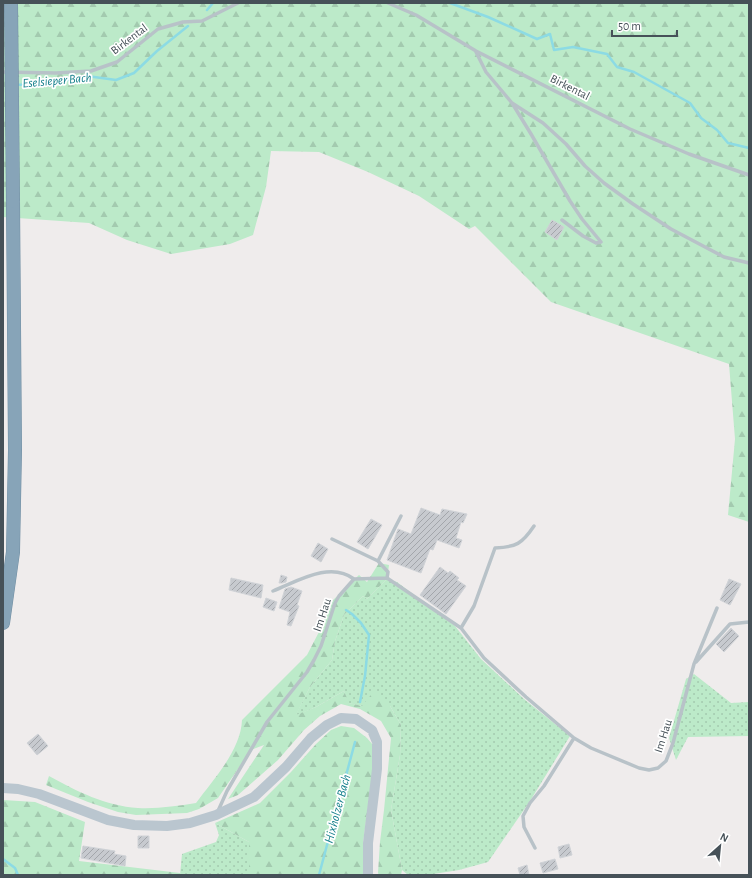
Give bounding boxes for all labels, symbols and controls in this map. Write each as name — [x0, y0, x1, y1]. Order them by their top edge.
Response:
scale bar — [612, 12, 677, 38]
text: 50 m — [618, 20, 641, 32]
street label: Birkental — [108, 21, 150, 57]
water label: Eselsieper Bach — [22, 71, 92, 91]
street label: Birkental — [548, 72, 592, 102]
street label: Im Hau — [311, 597, 333, 633]
street label: Im Hau — [652, 718, 674, 754]
water label: Hixholzer Bach — [323, 773, 353, 845]
north arrow — [700, 826, 740, 866]
text: N — [718, 831, 730, 844]

